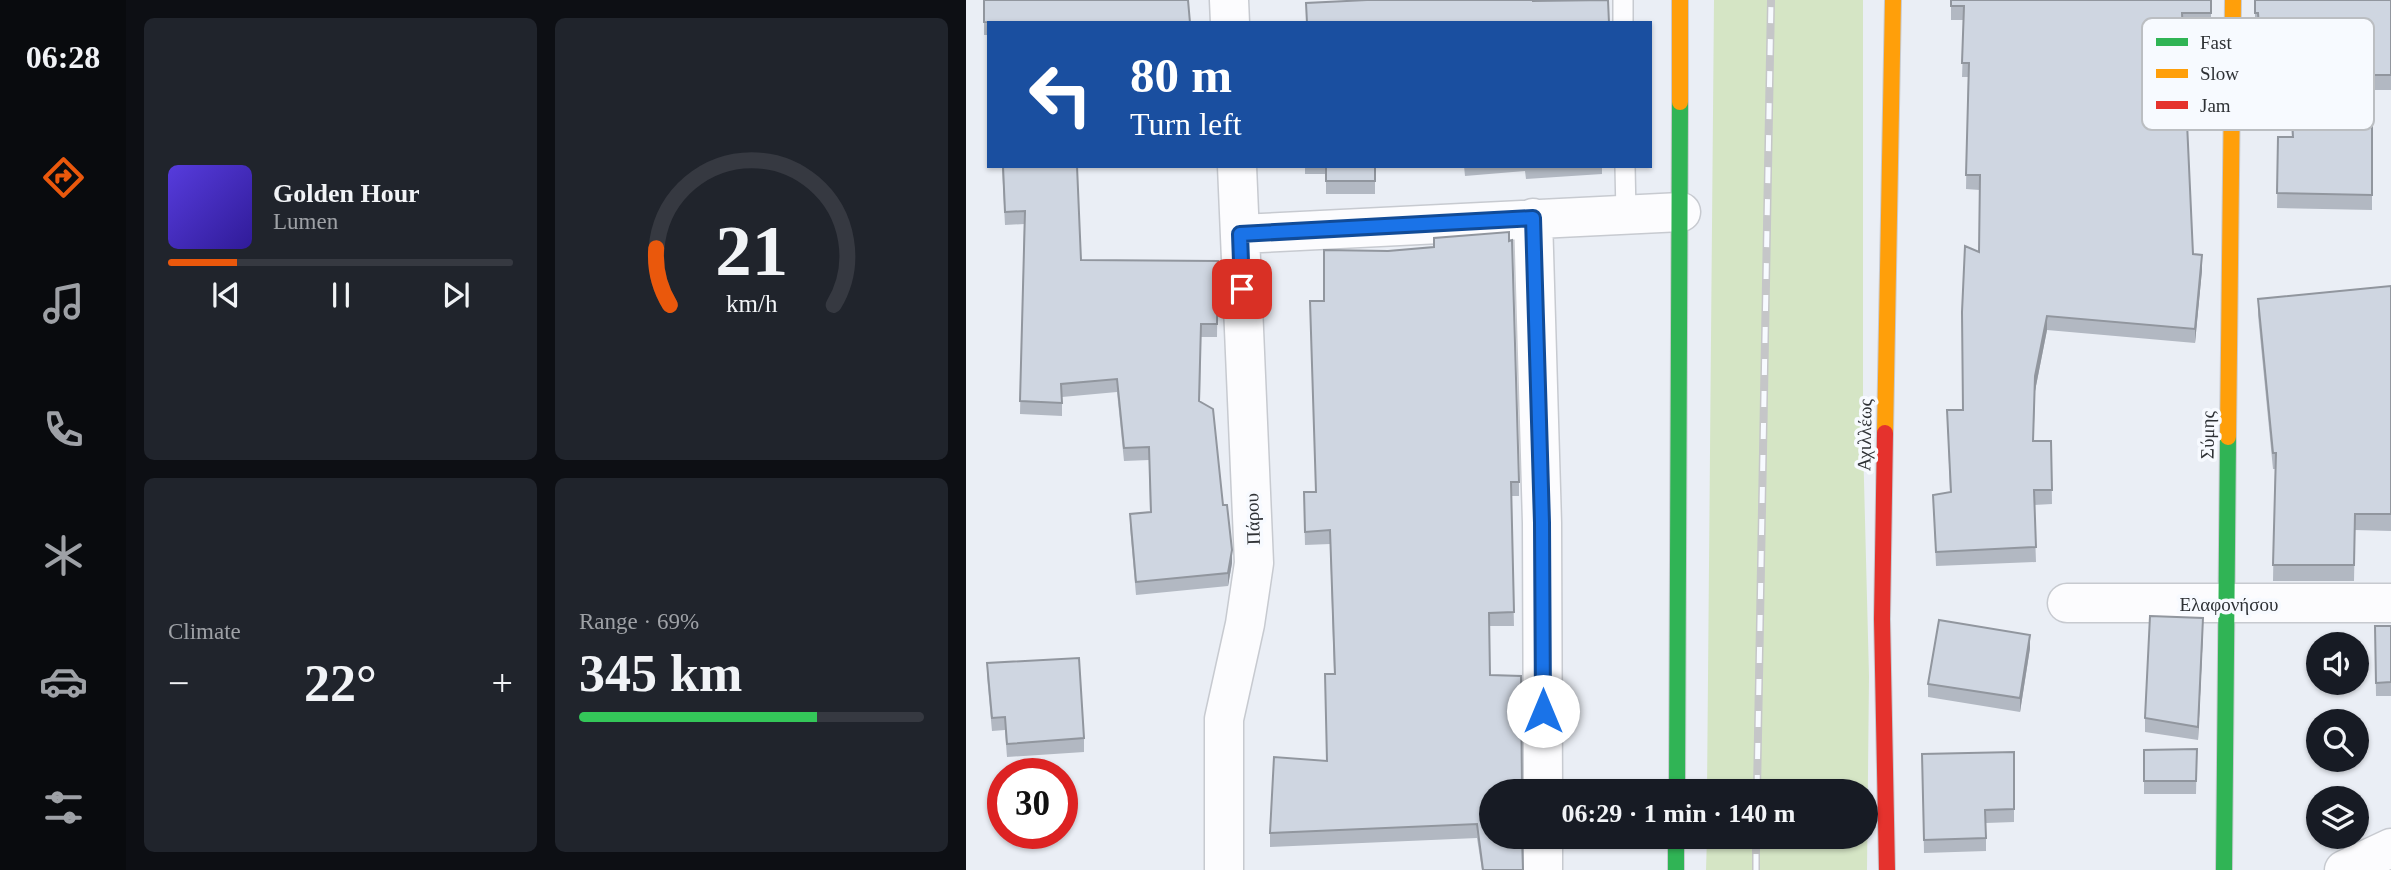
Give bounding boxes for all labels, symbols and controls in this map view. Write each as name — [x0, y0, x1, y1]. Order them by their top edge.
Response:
legend — [2142, 18, 2374, 130]
text: Fast — [2200, 32, 2232, 53]
text: 06:28 — [26, 39, 100, 75]
text: 80 m — [1130, 48, 1232, 103]
icon: left — [1015, 49, 1106, 140]
text: Slow — [2200, 63, 2239, 84]
text: Jam — [2200, 95, 2231, 116]
text: Turn left — [1130, 106, 1242, 142]
icon: directions — [39, 153, 88, 202]
text: Golden Hour — [273, 179, 420, 208]
text: Lumen — [273, 209, 338, 234]
text: 21 — [715, 211, 788, 292]
pin — [1212, 259, 1272, 319]
icon: arrive — [1223, 270, 1261, 308]
icon: previous — [207, 276, 245, 314]
icon: pause — [322, 276, 360, 314]
icon: next — [437, 276, 475, 314]
icon: music — [39, 279, 88, 328]
text: km/h — [726, 290, 778, 317]
street label: Αχιλλέως — [1853, 398, 1876, 471]
icon: phone — [39, 405, 88, 454]
street label: Σύμης — [2197, 410, 2218, 459]
street label: Πάρου — [1241, 493, 1264, 545]
icon: climate — [39, 531, 88, 580]
street label: Ελαφονήσου — [2180, 594, 2278, 615]
text: Range · 69% — [579, 609, 699, 634]
text: Climate — [168, 619, 241, 644]
map controls — [2306, 632, 2369, 849]
button: sound — [2306, 632, 2369, 695]
text: 345 km — [579, 645, 742, 702]
text: 22° — [304, 655, 377, 712]
icon: car — [39, 657, 88, 706]
text: − — [168, 662, 189, 704]
text: + — [492, 662, 513, 704]
position arrow — [1506, 674, 1580, 748]
button: search — [2306, 709, 2369, 772]
speed limit sign: 30 — [987, 758, 1078, 849]
icon: filters — [39, 783, 88, 832]
button: layers — [2306, 786, 2369, 849]
text: 06:29 · 1 min · 140 m — [1562, 799, 1796, 828]

